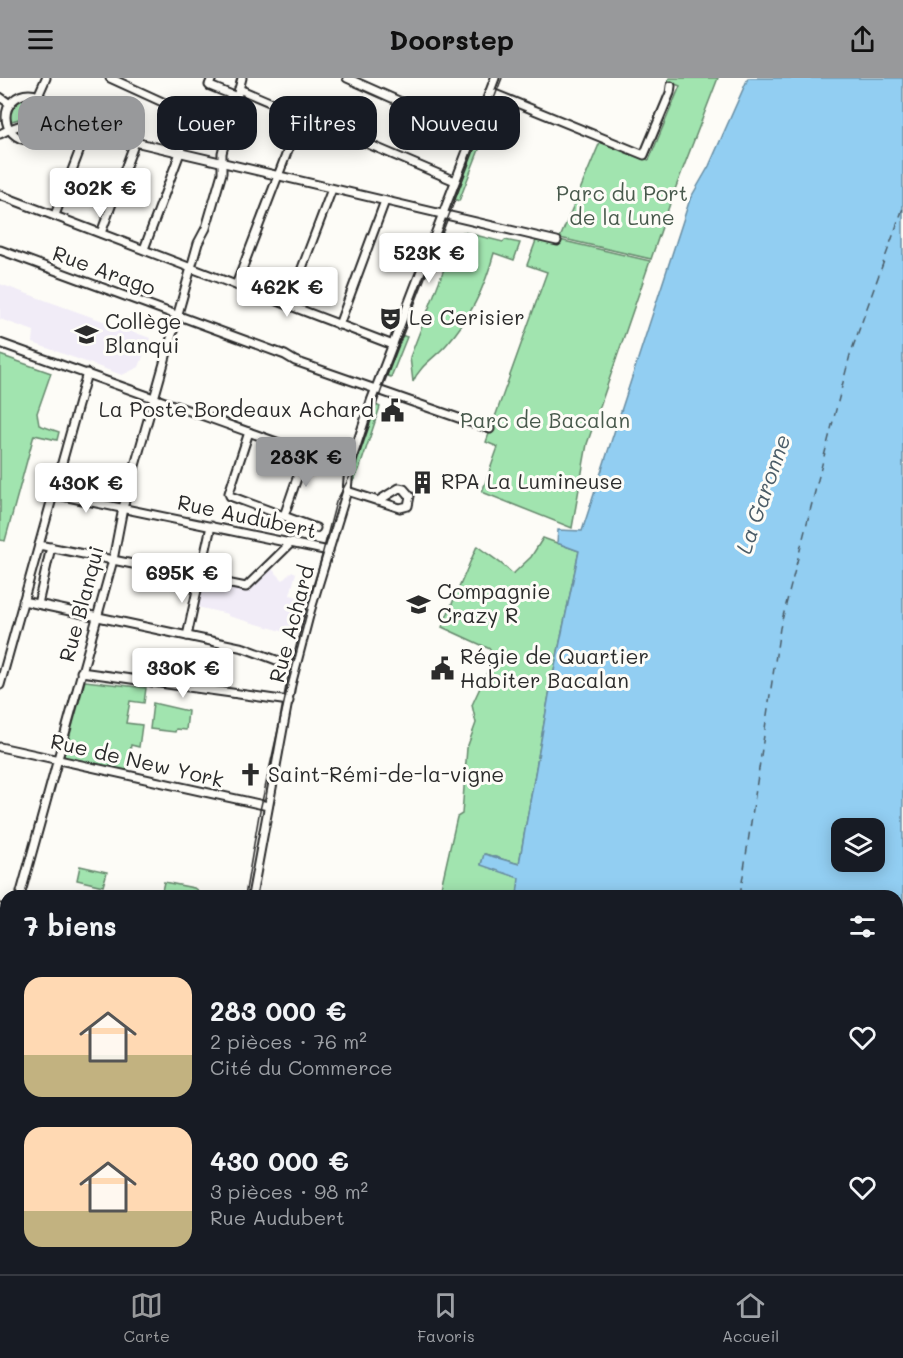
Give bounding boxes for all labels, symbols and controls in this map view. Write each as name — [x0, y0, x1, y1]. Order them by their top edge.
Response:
text: Doorstep — [389, 22, 514, 57]
icon: menu — [24, 23, 57, 56]
icon: share — [846, 23, 879, 56]
chip: Acheter — [18, 96, 145, 150]
chip: Louer — [157, 96, 257, 150]
chip: Filtres — [269, 96, 377, 150]
chip: Nouveau — [389, 96, 520, 150]
pin: 302K € — [51, 168, 149, 219]
text: 302K € — [64, 174, 136, 200]
park label: Parc du Port de la Lune — [556, 179, 688, 230]
pin: 523K € — [380, 233, 478, 284]
street label: Rue Arago — [49, 239, 160, 301]
text: 523K € — [393, 239, 465, 265]
pin: 462K € — [238, 267, 336, 318]
text: 462K € — [251, 273, 323, 299]
place label: Le Cerisier — [409, 303, 525, 330]
theatre icon: Le Cerisier — [378, 305, 404, 331]
place label: Collège Blanqui — [105, 307, 182, 358]
school or university icon: Collège Blanqui — [74, 321, 100, 347]
place label: La Poste Bordeaux Achard — [99, 395, 374, 422]
public building icon: La Poste Bordeaux Achard — [379, 397, 405, 423]
park label: Parc de Bacalan — [460, 406, 630, 433]
water label: La Garonne — [729, 430, 796, 557]
pin: 283K € — [257, 437, 355, 488]
text: 283K € — [270, 443, 342, 469]
pin: 430K € — [37, 463, 135, 514]
place label: RPA La Lumineuse — [441, 467, 623, 494]
text: 430K € — [49, 469, 123, 495]
building icon: RPA La Lumineuse — [410, 469, 436, 495]
street label: Rue Audubert — [175, 488, 319, 543]
street label: Rue Blanqui — [52, 543, 109, 665]
pin: 695K € — [133, 553, 231, 604]
text: 695K € — [146, 559, 218, 585]
street label: Rue Achard — [262, 562, 319, 685]
place label: Compagnie Crazy R — [437, 577, 550, 628]
school or university icon: Compagnie Crazy R — [406, 591, 432, 617]
place label: Régie de Quartier Habiter Bacalan — [460, 642, 649, 693]
pin: 330K € — [134, 648, 232, 699]
text: 330K € — [146, 654, 220, 680]
public building icon: Régie de Quartier Habiter Bacalan — [429, 656, 455, 682]
street label: Rue de New York — [48, 726, 227, 793]
place label: Saint-Rémi-de-la-vigne — [268, 760, 504, 787]
church icon: Saint-Rémi-de-la-vigne — [237, 762, 263, 788]
map controls — [831, 818, 885, 872]
button: layers — [831, 818, 885, 872]
text: 7 biens — [24, 909, 117, 943]
icon: filters — [846, 910, 879, 943]
text: 283 000 € — [210, 994, 346, 1028]
icon: home — [72, 1001, 144, 1073]
icon: heart — [846, 1021, 879, 1054]
text: 2 pièces · 76 m² — [210, 1028, 367, 1054]
text: Cité du Commerce — [210, 1054, 393, 1080]
text: 430 000 € — [210, 1144, 349, 1178]
icon: home — [72, 1151, 144, 1223]
icon: heart — [846, 1171, 879, 1204]
text: 3 pièces · 98 m² — [210, 1178, 368, 1204]
text: Rue Audubert — [210, 1204, 345, 1230]
tab: Carte — [124, 1289, 170, 1346]
tab: Favoris — [417, 1289, 475, 1346]
tab: Accueil — [722, 1289, 779, 1346]

